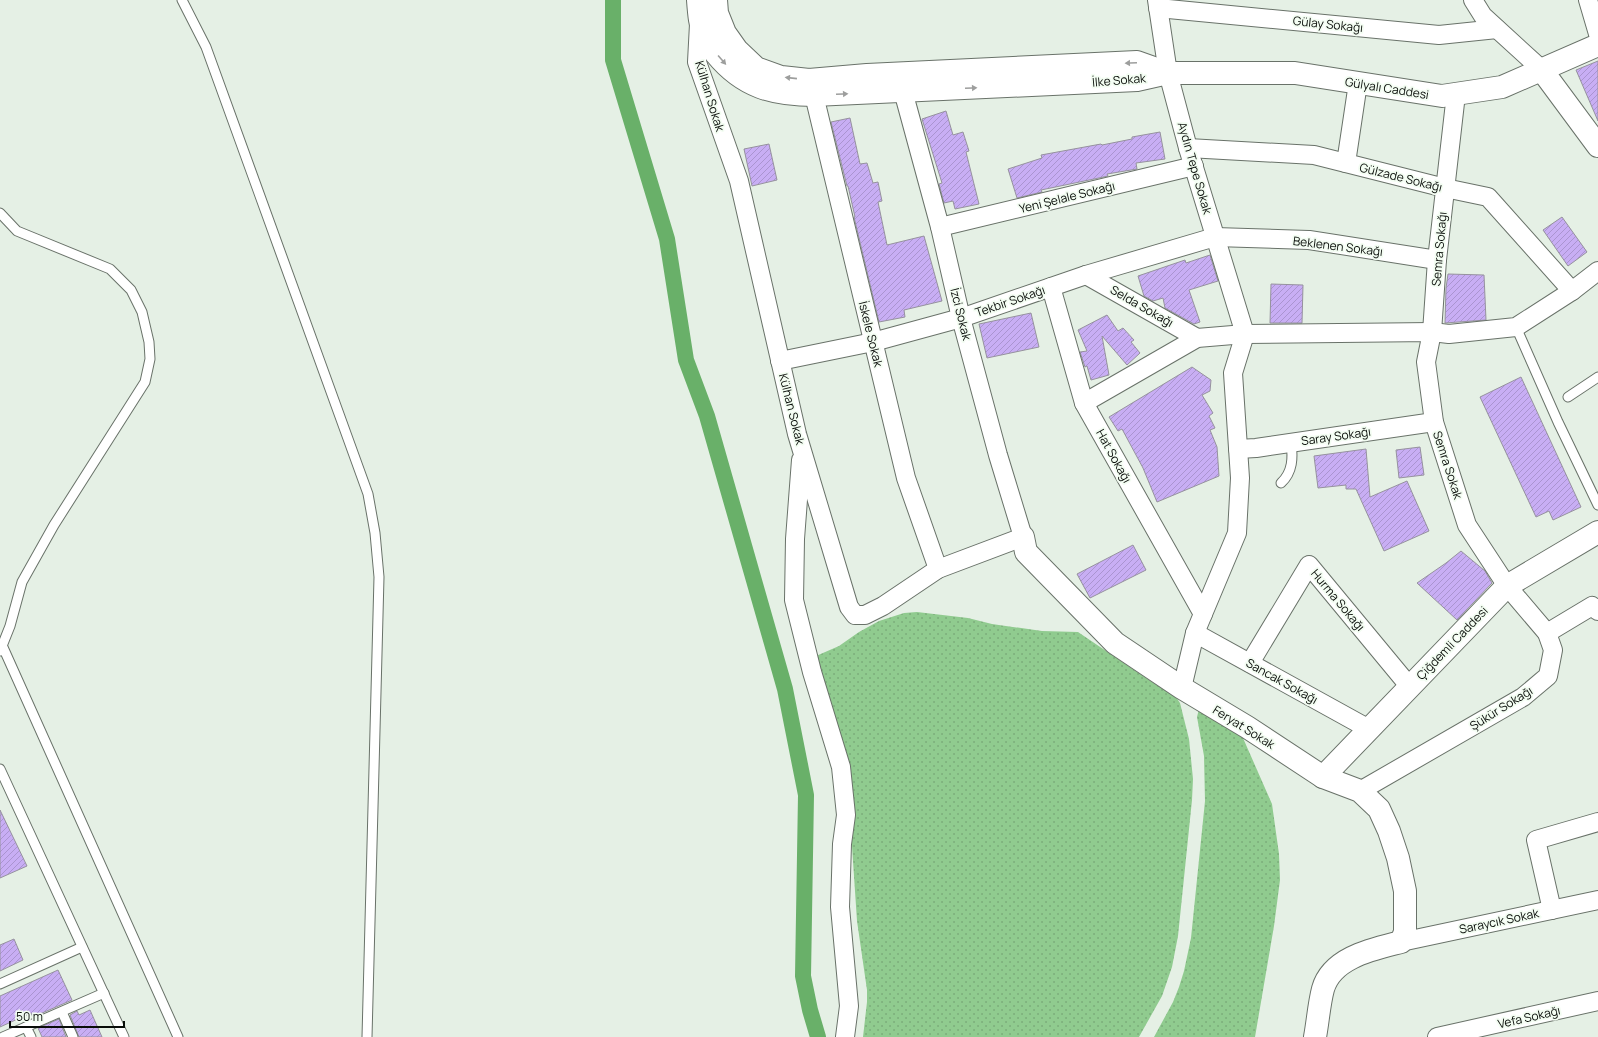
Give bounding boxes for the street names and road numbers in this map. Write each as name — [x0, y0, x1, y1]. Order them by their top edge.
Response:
street label: Gülay Sokağı — [1292, 12, 1364, 36]
street label: Külhan Sokak — [691, 59, 729, 134]
street label: İlke Sokak — [1091, 69, 1148, 91]
street label: Gülyalı Caddesi — [1344, 73, 1430, 103]
street label: Aydın Tepe Sokak — [1174, 120, 1217, 217]
street label: Gülzade Sokağı — [1358, 159, 1444, 195]
street label: Yeni Şelale Sokağı — [1017, 177, 1117, 217]
street label: Semra Sokağı — [1427, 211, 1451, 287]
street label: Beklenen Sokağı — [1292, 232, 1384, 260]
street label: Tekbir Sokağı — [973, 281, 1047, 321]
street label: Selda Sokağı — [1107, 281, 1177, 331]
street label: İzci Sokak — [946, 286, 976, 343]
street label: İskele Sokak — [855, 299, 888, 370]
street label: Külhan Sokak — [775, 372, 809, 447]
street label: Saray Sokağı — [1300, 423, 1372, 449]
street label: Hat Sokağı — [1092, 426, 1136, 486]
street label: Semra Sokak — [1429, 429, 1467, 502]
street label: Hurma Sokağı — [1307, 565, 1369, 635]
street label: Çiğdemli Caddesi — [1412, 602, 1492, 684]
street label: Sancak Sokağı — [1243, 654, 1321, 708]
street label: Şükür Sokağı — [1466, 682, 1536, 734]
street label: Feryat Sokak — [1210, 701, 1279, 753]
street label: Saraycık Sokak — [1458, 904, 1542, 938]
street label: Vefa Sokağı — [1496, 1002, 1562, 1032]

